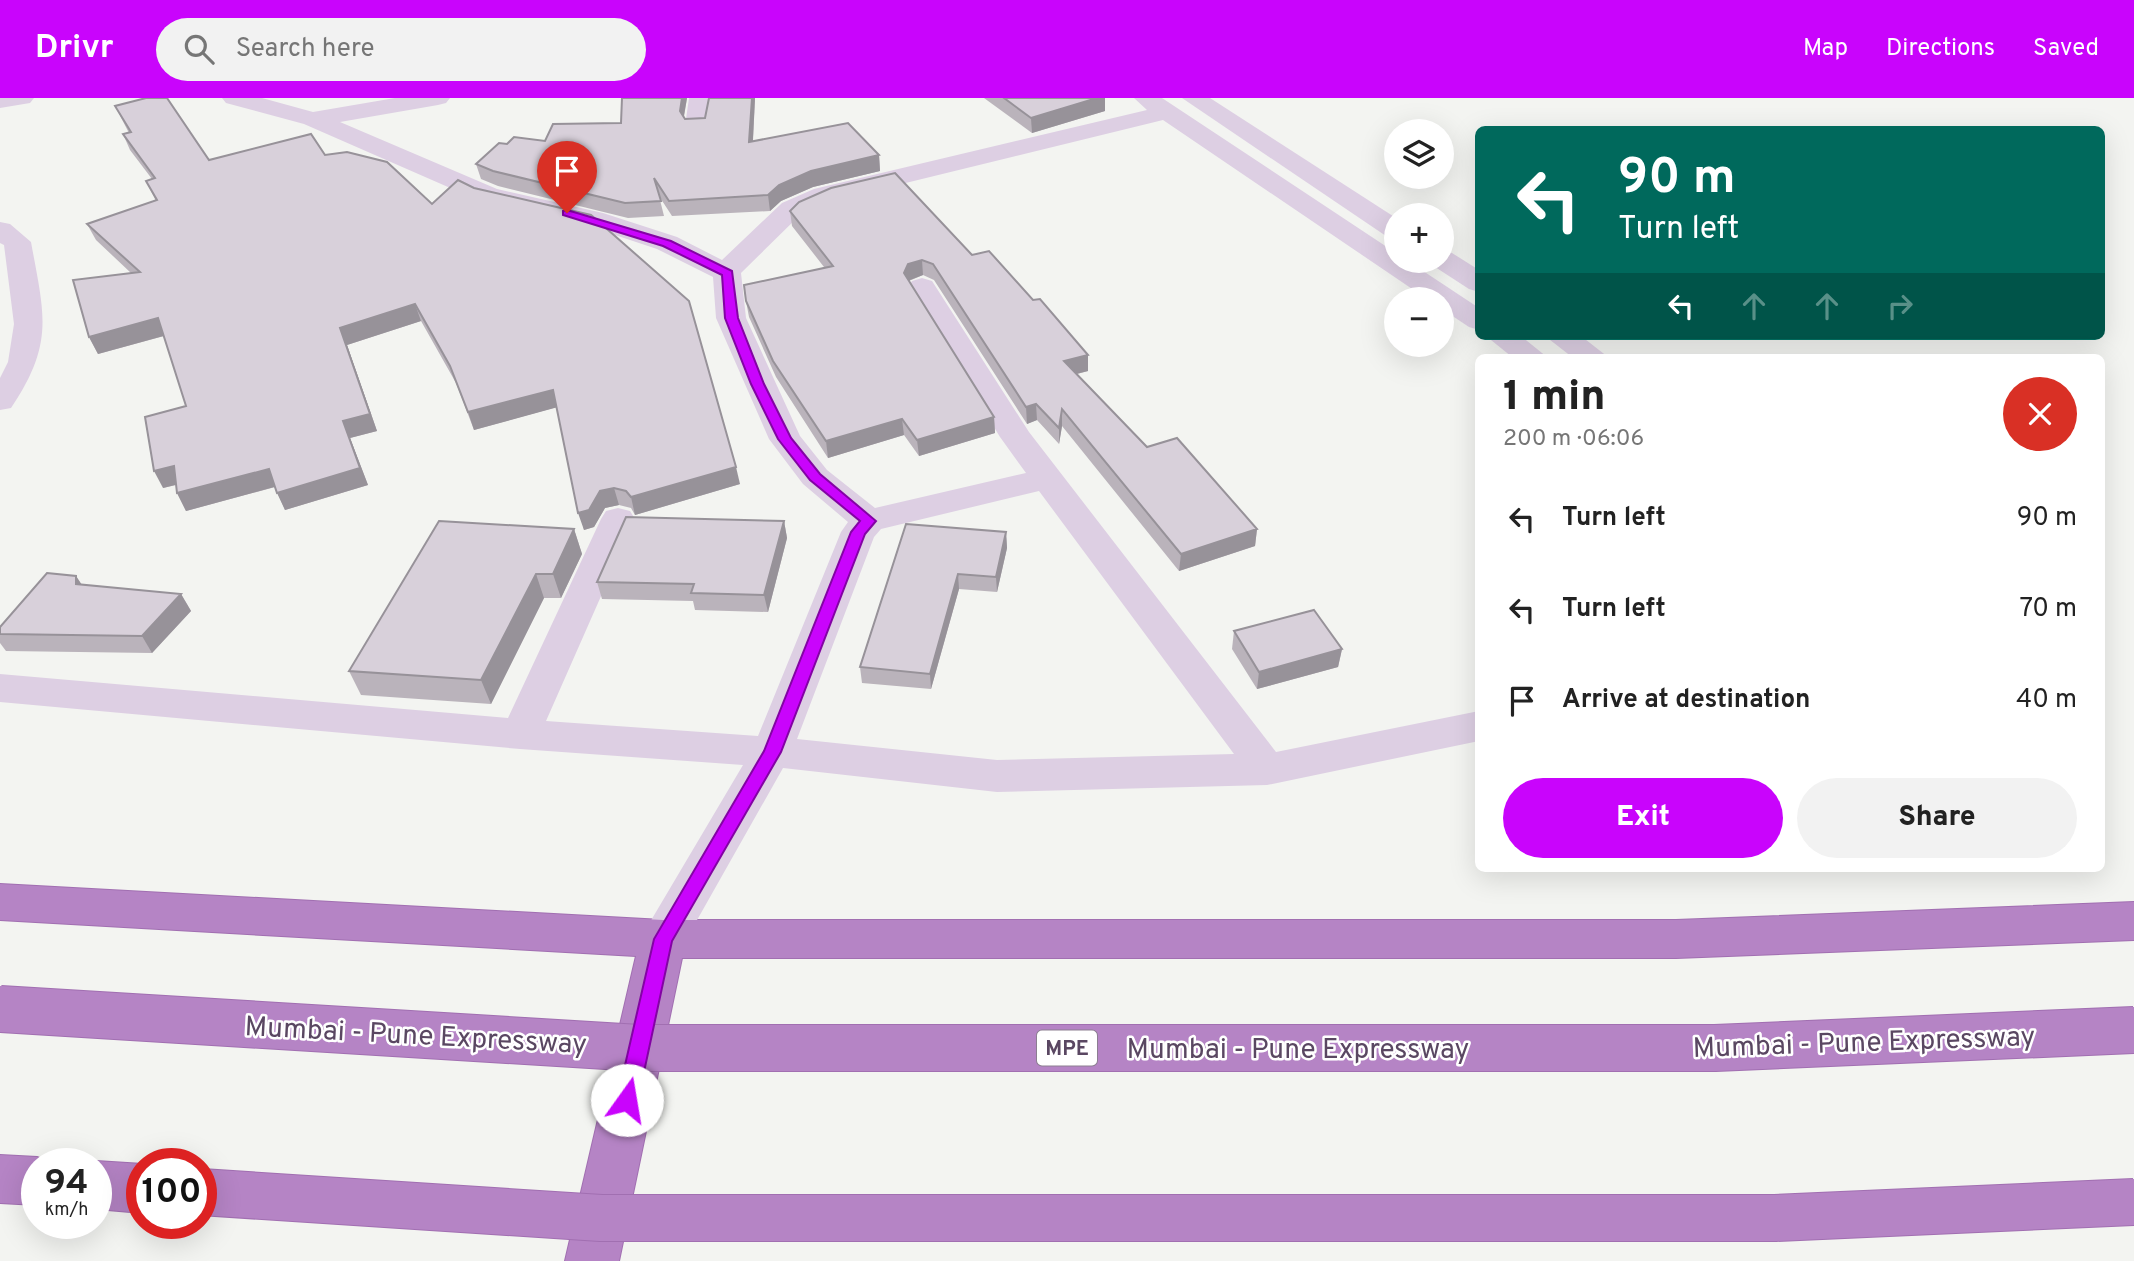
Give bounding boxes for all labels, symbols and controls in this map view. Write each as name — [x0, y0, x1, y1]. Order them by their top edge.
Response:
search box — [156, 18, 646, 81]
text: Drivr — [35, 28, 114, 70]
icon: search — [180, 30, 218, 68]
text: Search here — [236, 33, 375, 66]
text: Map — [1803, 34, 1848, 64]
text: Directions — [1886, 34, 1995, 64]
text: Saved — [2033, 34, 2099, 64]
map controls — [1384, 119, 1454, 357]
button: layers — [1384, 119, 1454, 189]
pin — [537, 141, 597, 213]
text: 90 m — [1618, 149, 1736, 211]
icon: arrive — [548, 152, 586, 190]
icon: left — [1503, 154, 1594, 245]
button: + — [1384, 203, 1454, 273]
text: Turn left — [1618, 210, 1739, 250]
button: − — [1384, 287, 1454, 357]
icon: left — [1662, 287, 1700, 325]
icon: ahead — [1735, 287, 1773, 325]
icon: ahead — [1808, 287, 1846, 325]
icon: right — [1881, 287, 1919, 325]
text: 1 min — [1503, 372, 1606, 425]
button: close — [2003, 377, 2077, 451]
text: 200 m · 06:06 — [1503, 425, 1644, 454]
icon: left — [1503, 500, 1541, 538]
text: Turn left — [1562, 502, 1666, 535]
text: 90 m — [2017, 502, 2077, 535]
icon: left — [1503, 591, 1541, 629]
text: Turn left — [1562, 593, 1666, 626]
text: 70 m — [2019, 593, 2077, 626]
icon: arrive — [1503, 682, 1541, 720]
text: Arrive at destination — [1562, 684, 1810, 717]
text: 40 m — [2016, 684, 2077, 717]
button: Exit — [1503, 778, 1783, 858]
button: Share — [1797, 778, 2077, 858]
street label: Mumbai - Pune Expressway — [244, 1010, 588, 1064]
street label: Mumbai - Pune Expressway — [1692, 1020, 2036, 1068]
road number: MPE — [1037, 1030, 1097, 1066]
street label: Mumbai - Pune Expressway — [1127, 1033, 1469, 1069]
position arrow — [590, 1063, 664, 1137]
speed limit sign: 100 — [126, 1148, 217, 1239]
text: 94 — [45, 1162, 89, 1206]
text: km/h — [45, 1199, 88, 1222]

